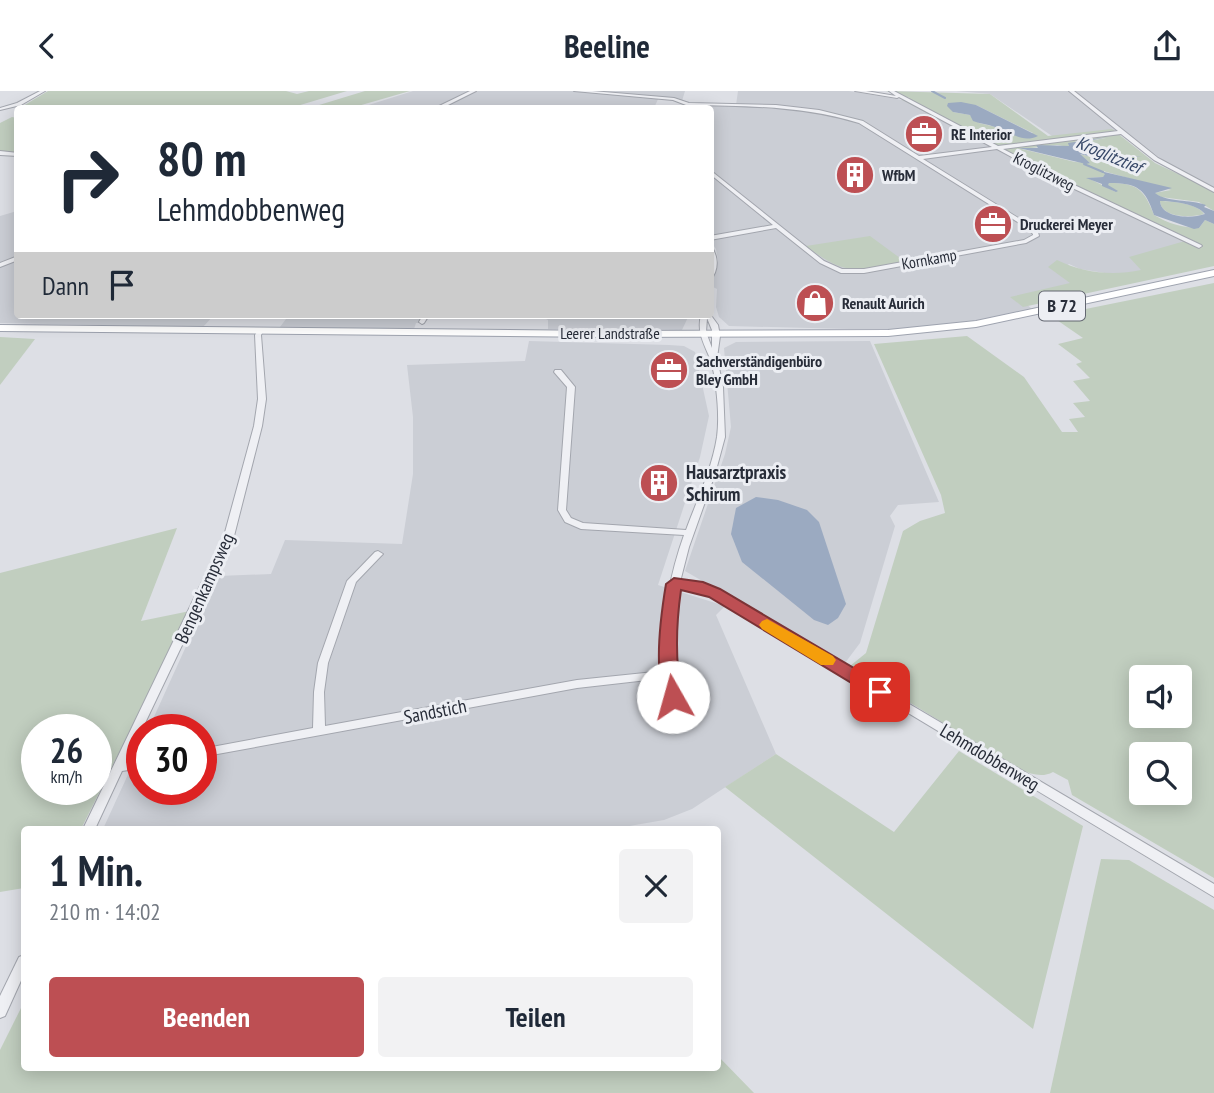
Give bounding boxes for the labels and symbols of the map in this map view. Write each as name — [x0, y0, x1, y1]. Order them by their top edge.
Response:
office icon: RE Interior — [903, 113, 945, 155]
place label: RE Interior — [951, 124, 1012, 144]
water label: Kroglitztief — [1073, 130, 1150, 180]
street label: Kroglitzweg — [1010, 147, 1078, 195]
building icon: WfbM — [834, 154, 876, 196]
place label: WfbM — [881, 165, 915, 185]
office icon: Druckerei Meyer — [972, 203, 1014, 245]
place label: Druckerei Meyer — [1020, 214, 1113, 234]
street label: Kornkamp — [900, 244, 958, 274]
shop icon: Renault Aurich — [794, 282, 836, 324]
road number: B 72 — [1039, 291, 1085, 321]
place label: Renault Aurich — [842, 293, 925, 313]
street label: Leerer Landstraße — [560, 323, 660, 343]
office icon: Sachverständigenbüro Bley GmbH — [648, 349, 690, 391]
place label: Sachverständigenbüro Bley GmbH — [696, 351, 822, 389]
place label: Hausarztpraxis Schirum — [686, 460, 787, 506]
building icon: Hausarztpraxis Schirum — [638, 462, 680, 504]
street label: Bengenkampsweg — [169, 529, 239, 647]
position arrow — [636, 660, 710, 734]
pin — [850, 662, 910, 722]
street label: Sandstich — [402, 693, 468, 729]
speed limit sign: 30 — [126, 714, 217, 805]
street label: Lehmdobbenweg — [936, 718, 1044, 796]

